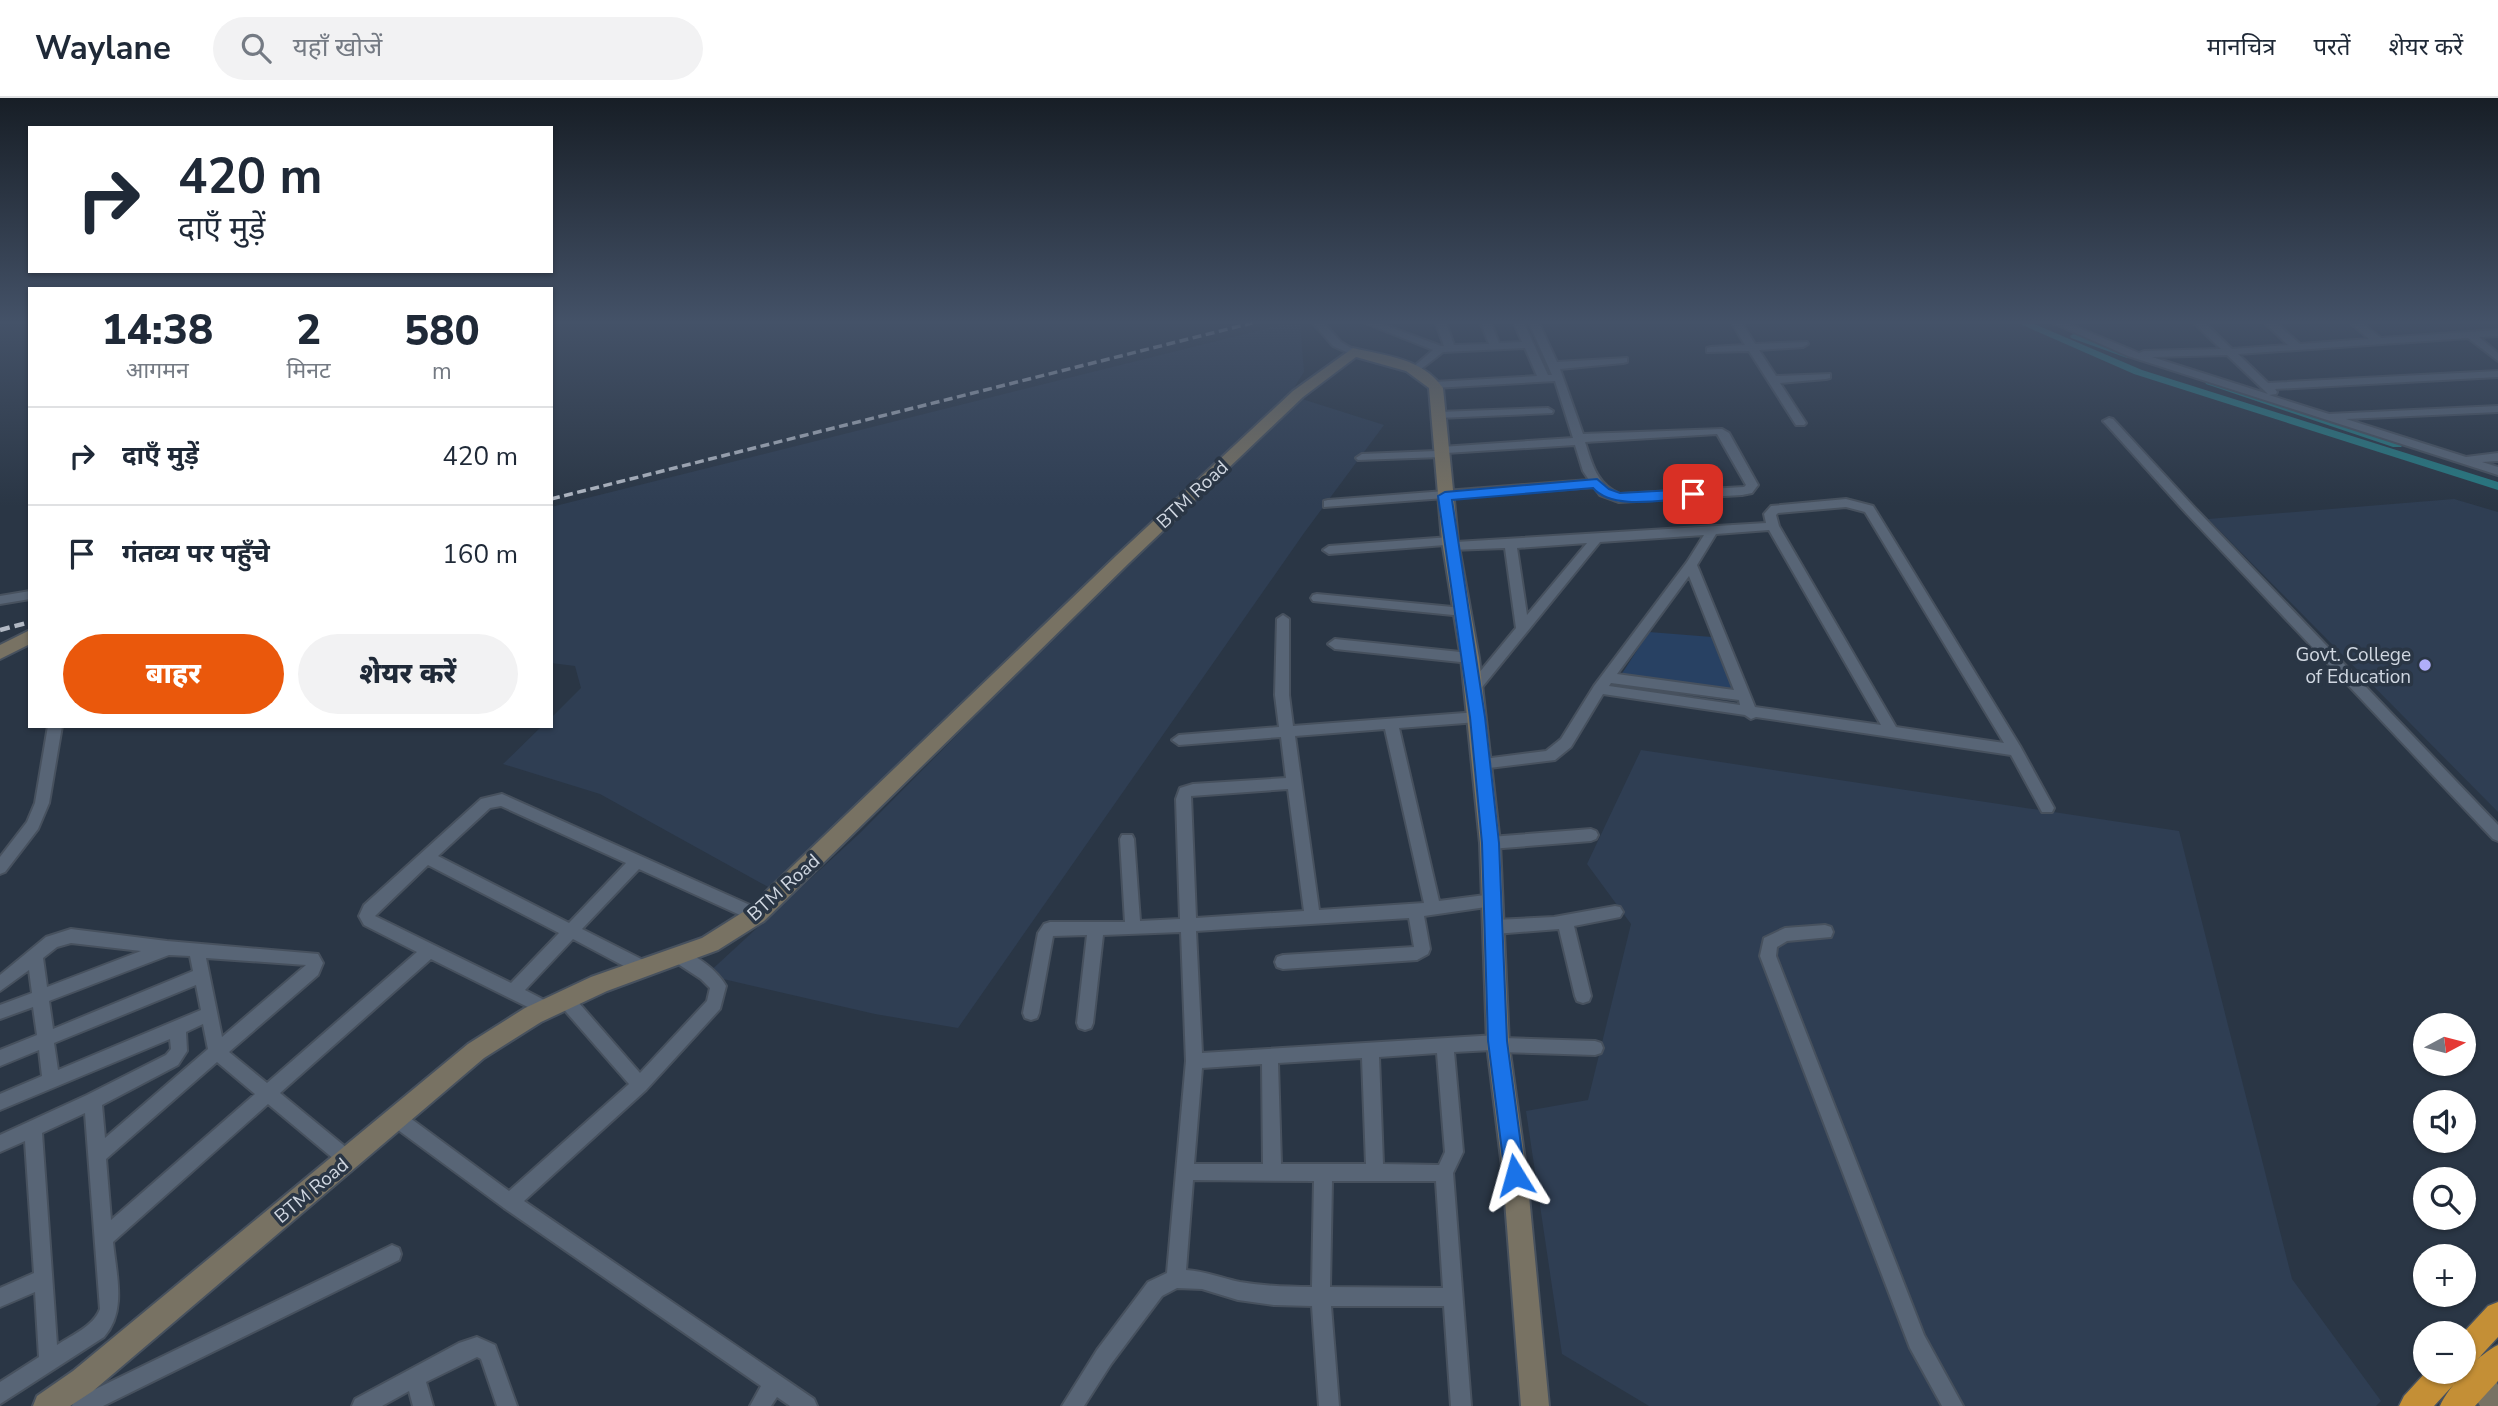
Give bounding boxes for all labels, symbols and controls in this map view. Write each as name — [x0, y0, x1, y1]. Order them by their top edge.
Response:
search box — [213, 17, 703, 80]
text: Waylane — [35, 26, 171, 71]
icon: search — [237, 29, 275, 67]
text: यहाँ खोजें — [293, 30, 382, 65]
text: मानचित्र — [2207, 31, 2275, 63]
text: परतें — [2313, 31, 2351, 63]
text: शेयर करें — [2389, 31, 2463, 63]
text: 420 m — [178, 143, 322, 210]
icon: right — [63, 154, 154, 245]
text: दाएँ मुड़ें — [178, 207, 265, 250]
text: 14:38 — [101, 302, 213, 359]
text: 2 — [296, 302, 321, 359]
text: 580 — [404, 303, 480, 360]
text: आगमन — [126, 355, 189, 386]
text: मिनट — [287, 355, 331, 386]
text: m — [432, 356, 452, 387]
icon: right — [63, 437, 101, 475]
text: दाएँ मुड़ें — [122, 438, 199, 473]
text: 420 m — [442, 439, 518, 474]
street label: BTM Road — [1151, 455, 1234, 535]
pin — [1663, 464, 1723, 524]
icon: arrive — [1674, 475, 1712, 513]
icon: arrive — [63, 535, 101, 573]
text: गंतव्य पर पहुँचे — [122, 536, 270, 571]
text: 160 m — [442, 537, 518, 572]
button: बाहर — [63, 634, 284, 714]
button: शेयर करें — [298, 634, 518, 714]
place label: Govt. College of Education — [2295, 642, 2411, 690]
marker: Govt. College of Education — [2417, 657, 2433, 673]
street label: BTM Road — [742, 848, 826, 927]
north arrow — [2413, 1013, 2476, 1076]
map controls — [2413, 1013, 2476, 1384]
button: sound — [2413, 1090, 2476, 1153]
position arrow — [1478, 1138, 1552, 1212]
street label: BTM Road — [269, 1152, 354, 1229]
button: search — [2413, 1167, 2476, 1230]
button: + — [2413, 1244, 2476, 1307]
button: − — [2413, 1321, 2476, 1384]

